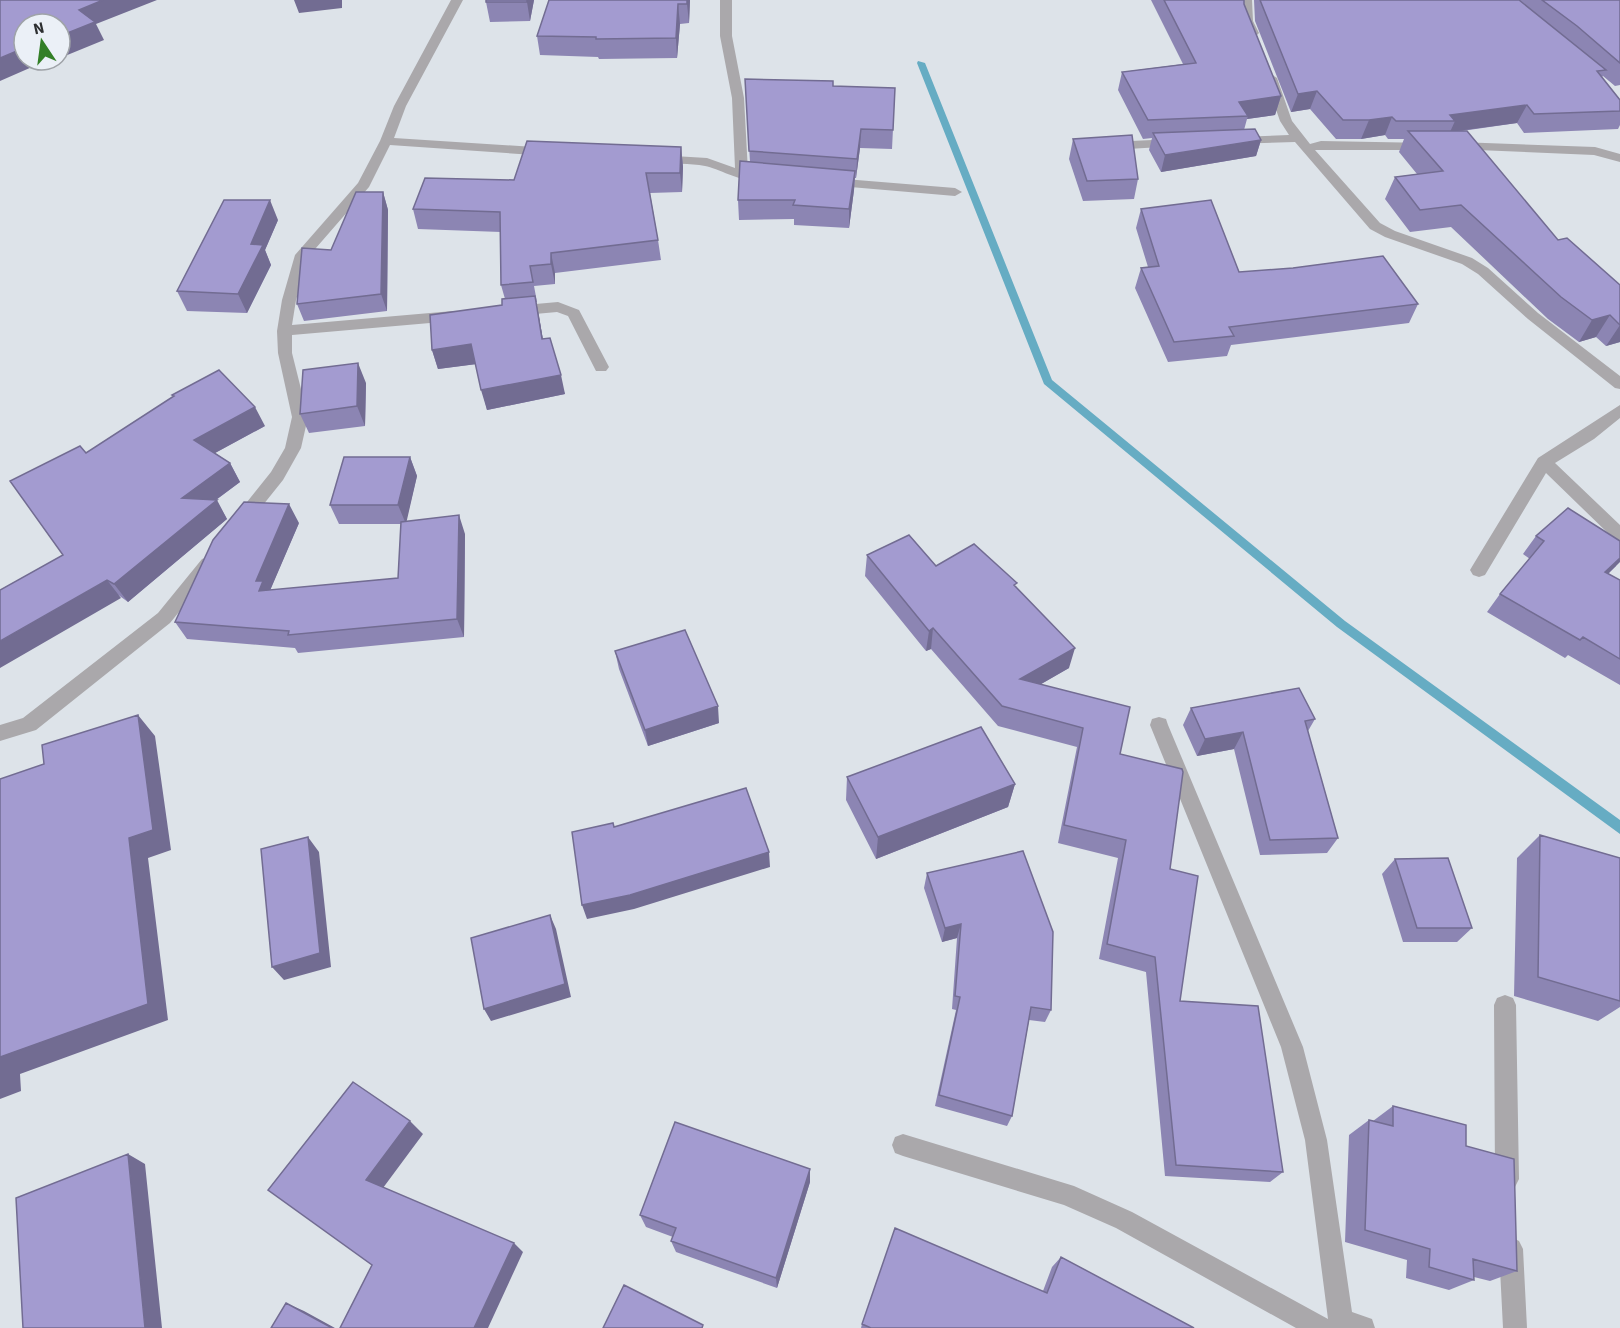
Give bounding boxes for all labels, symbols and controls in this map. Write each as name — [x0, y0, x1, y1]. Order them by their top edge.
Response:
north arrow — [12, 12, 72, 72]
text: N — [31, 16, 47, 40]

